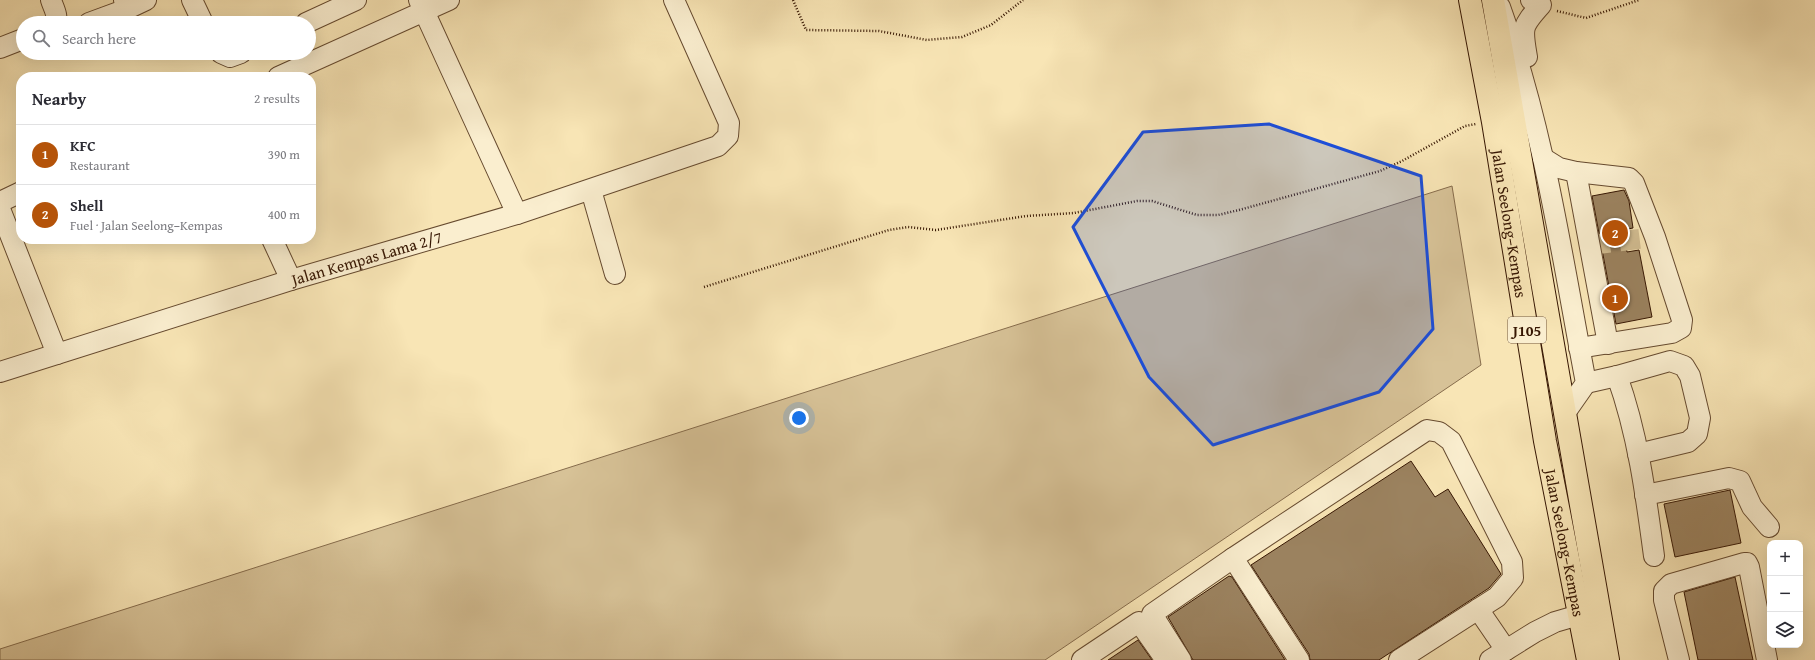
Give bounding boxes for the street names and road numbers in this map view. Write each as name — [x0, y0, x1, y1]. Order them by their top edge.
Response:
street label: Jalan Seelong–Kempas — [1485, 146, 1533, 299]
street label: Jalan Kempas Lama 2/7 — [287, 224, 445, 292]
road number: J105 — [1508, 317, 1546, 343]
street label: Jalan Seelong–Kempas — [1538, 465, 1591, 619]

